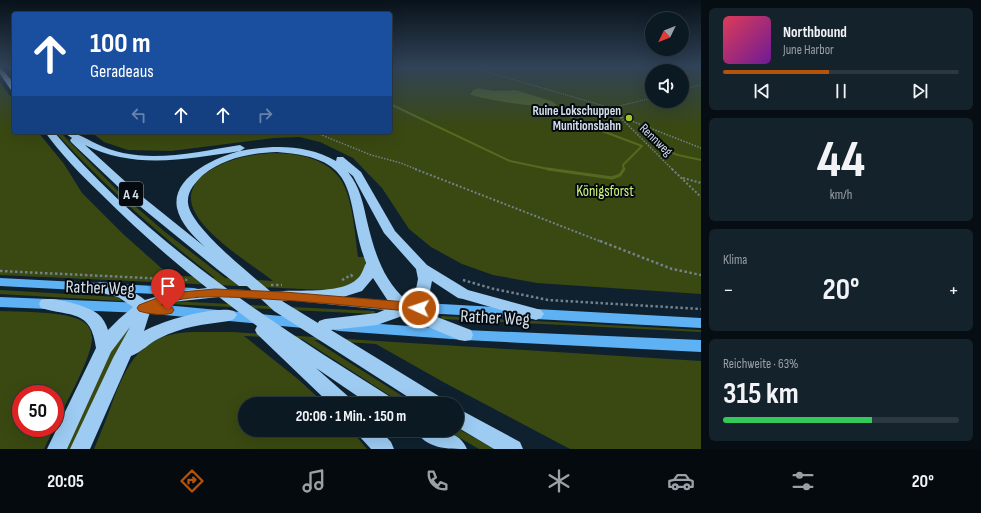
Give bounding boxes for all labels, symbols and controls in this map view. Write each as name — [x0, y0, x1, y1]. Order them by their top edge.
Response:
north arrow — [645, 12, 689, 56]
map controls — [645, 12, 689, 108]
text: Northbound — [783, 23, 847, 42]
text: 100 m — [90, 27, 151, 60]
icon: ahead — [24, 28, 76, 80]
text: June Harbor — [783, 42, 834, 58]
text: Geradeaus — [90, 61, 154, 82]
button: sound — [645, 64, 689, 108]
icon: previous — [751, 80, 773, 102]
icon: pause — [830, 80, 852, 102]
icon: next — [909, 80, 931, 102]
place label: Ruine Lokschuppen Munitionsbahn — [532, 103, 621, 134]
icon: left — [128, 104, 150, 126]
icon: ahead — [170, 104, 192, 126]
icon: ahead — [212, 104, 234, 126]
icon: right — [254, 104, 276, 126]
marker: Ruine Lokschuppen Munitionsbahn — [624, 113, 634, 123]
street label: Rennweg — [636, 120, 676, 160]
text: 44 — [817, 129, 865, 192]
road number: A 4 — [119, 182, 143, 206]
park label: Königsforst — [576, 182, 634, 201]
text: km/h — [830, 187, 852, 203]
text: Klima — [723, 252, 747, 268]
pin — [151, 269, 185, 310]
text: 20° — [823, 272, 859, 308]
icon: arrive — [157, 275, 179, 297]
street label: Rather Weg — [65, 276, 135, 300]
text: − — [723, 277, 734, 304]
text: + — [948, 277, 959, 304]
position arrow — [398, 287, 440, 329]
street label: Rather Weg — [460, 306, 530, 330]
text: Reichweite · 63% — [723, 356, 799, 372]
text: 315 km — [723, 376, 799, 412]
speed limit sign: 50 — [12, 385, 64, 437]
text: 20:06 · 1 Min. · 150 m — [296, 407, 406, 426]
icon: directions — [178, 467, 206, 495]
icon: music — [300, 467, 328, 495]
icon: phone — [423, 467, 451, 495]
icon: climate — [545, 467, 573, 495]
icon: car — [667, 467, 695, 495]
icon: filters — [789, 467, 817, 495]
text: 20:05 — [47, 471, 84, 492]
text: 20° — [912, 471, 934, 492]

